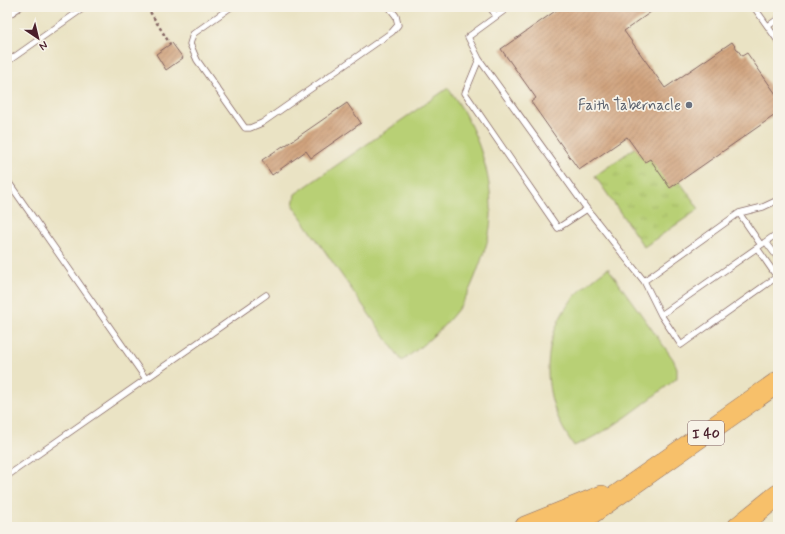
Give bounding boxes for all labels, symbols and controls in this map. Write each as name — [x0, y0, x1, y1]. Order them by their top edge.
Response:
north arrow — [18, 18, 58, 58]
text: N — [36, 38, 50, 53]
place label: Faith Tabernacle — [578, 96, 681, 116]
marker: Faith Tabernacle — [684, 100, 694, 110]
road number: I 40 — [688, 421, 724, 445]

